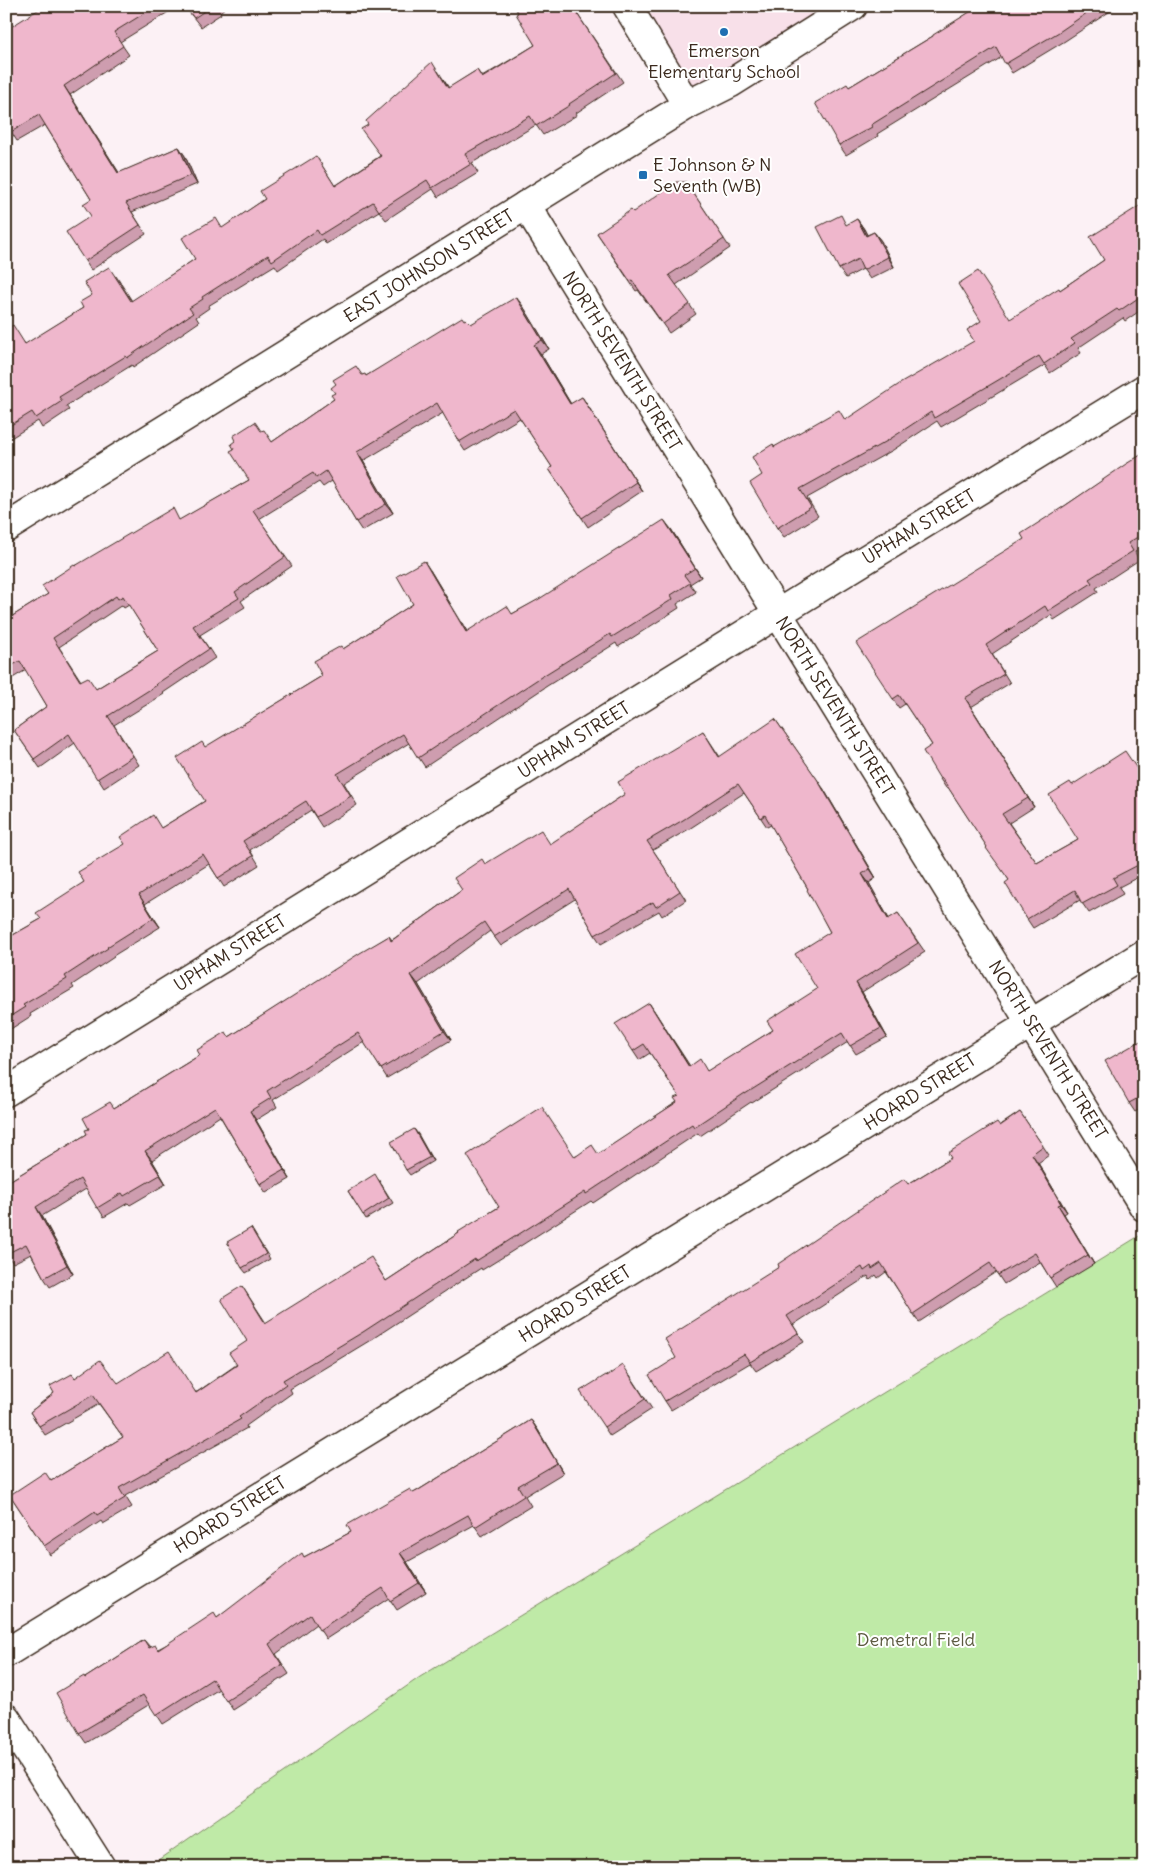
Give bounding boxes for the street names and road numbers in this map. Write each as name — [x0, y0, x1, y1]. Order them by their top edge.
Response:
street label: EAST JOHNSON STREET — [339, 204, 518, 327]
street label: NORTH SEVENTH STREET — [558, 267, 687, 455]
street label: UPHAM STREET — [858, 484, 979, 569]
street label: NORTH SEVENTH STREET — [771, 612, 900, 800]
street label: UPHAM STREET — [513, 696, 634, 783]
street label: UPHAM STREET — [169, 909, 290, 996]
street label: NORTH SEVENTH STREET — [984, 956, 1113, 1144]
street label: HOARD STREET — [859, 1048, 980, 1135]
street label: HOARD STREET — [514, 1260, 635, 1347]
street label: HOARD STREET — [169, 1471, 290, 1558]

